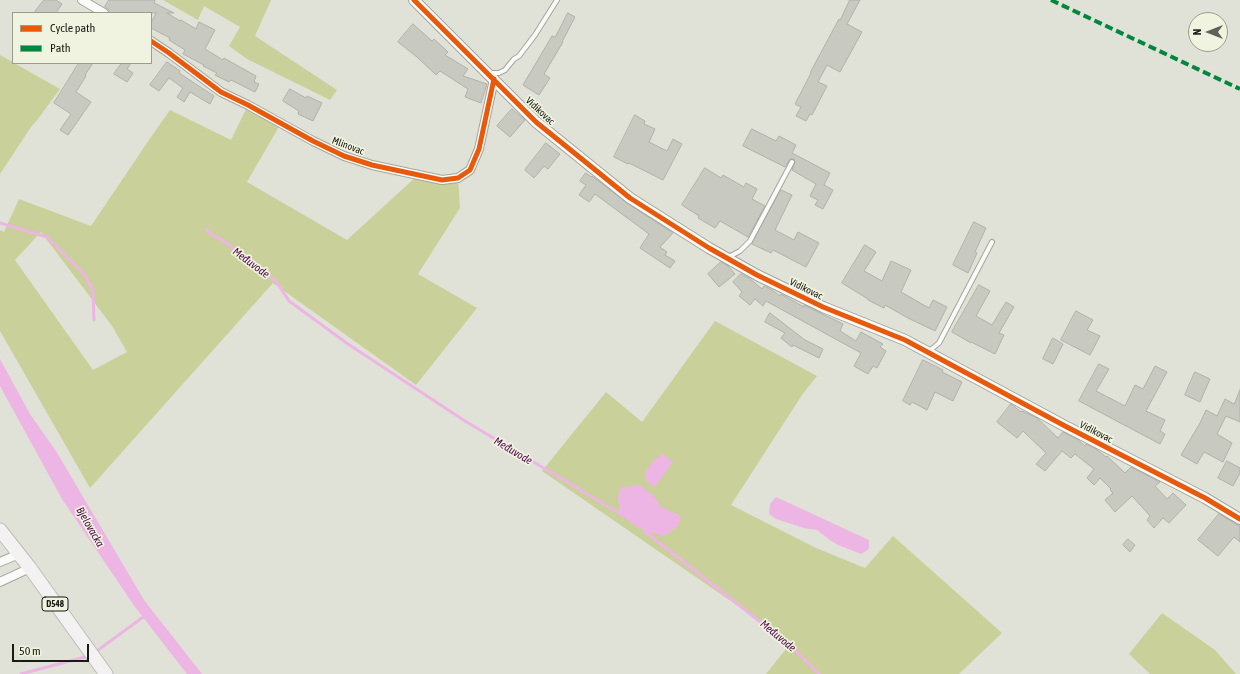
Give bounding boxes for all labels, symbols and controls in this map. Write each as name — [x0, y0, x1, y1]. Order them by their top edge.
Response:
legend — [12, 12, 152, 64]
north arrow — [1188, 12, 1228, 52]
text: Cycle path — [50, 21, 95, 35]
text: N — [1191, 29, 1203, 35]
text: Path — [50, 41, 71, 55]
street label: Vidikovac — [523, 95, 557, 127]
street label: Mlinovac — [330, 134, 366, 158]
water label: Međuvode — [230, 245, 272, 281]
street label: Vidikovac — [787, 276, 825, 302]
street label: Vidikovac — [1078, 419, 1114, 445]
water label: Međuvode — [491, 434, 535, 468]
water label: Bjelovacka — [73, 505, 107, 549]
road number: D548 — [42, 597, 68, 611]
water label: Međuvode — [757, 617, 799, 655]
scale bar — [14, 636, 91, 662]
text: 50 m — [19, 644, 41, 658]

